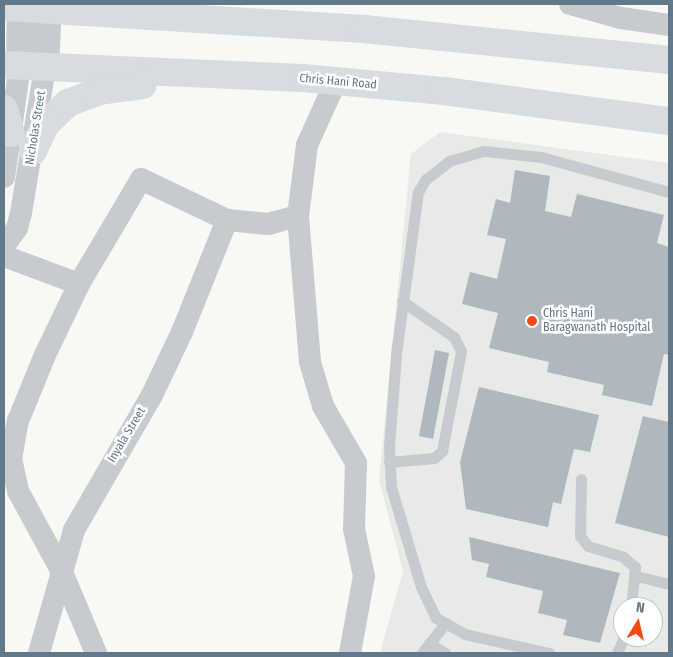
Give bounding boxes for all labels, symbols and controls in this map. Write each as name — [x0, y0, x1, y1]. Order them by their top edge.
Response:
street label: Chris Hani Road — [299, 71, 377, 93]
street label: Nicholas Street — [23, 90, 49, 166]
place label: Chris Hani Baragwanath Hospital — [543, 307, 650, 335]
marker: Chris Hani Baragwanath Hospital — [525, 314, 539, 328]
street label: Inyala Street — [105, 405, 149, 465]
north arrow — [613, 597, 663, 647]
text: N — [635, 599, 646, 617]

